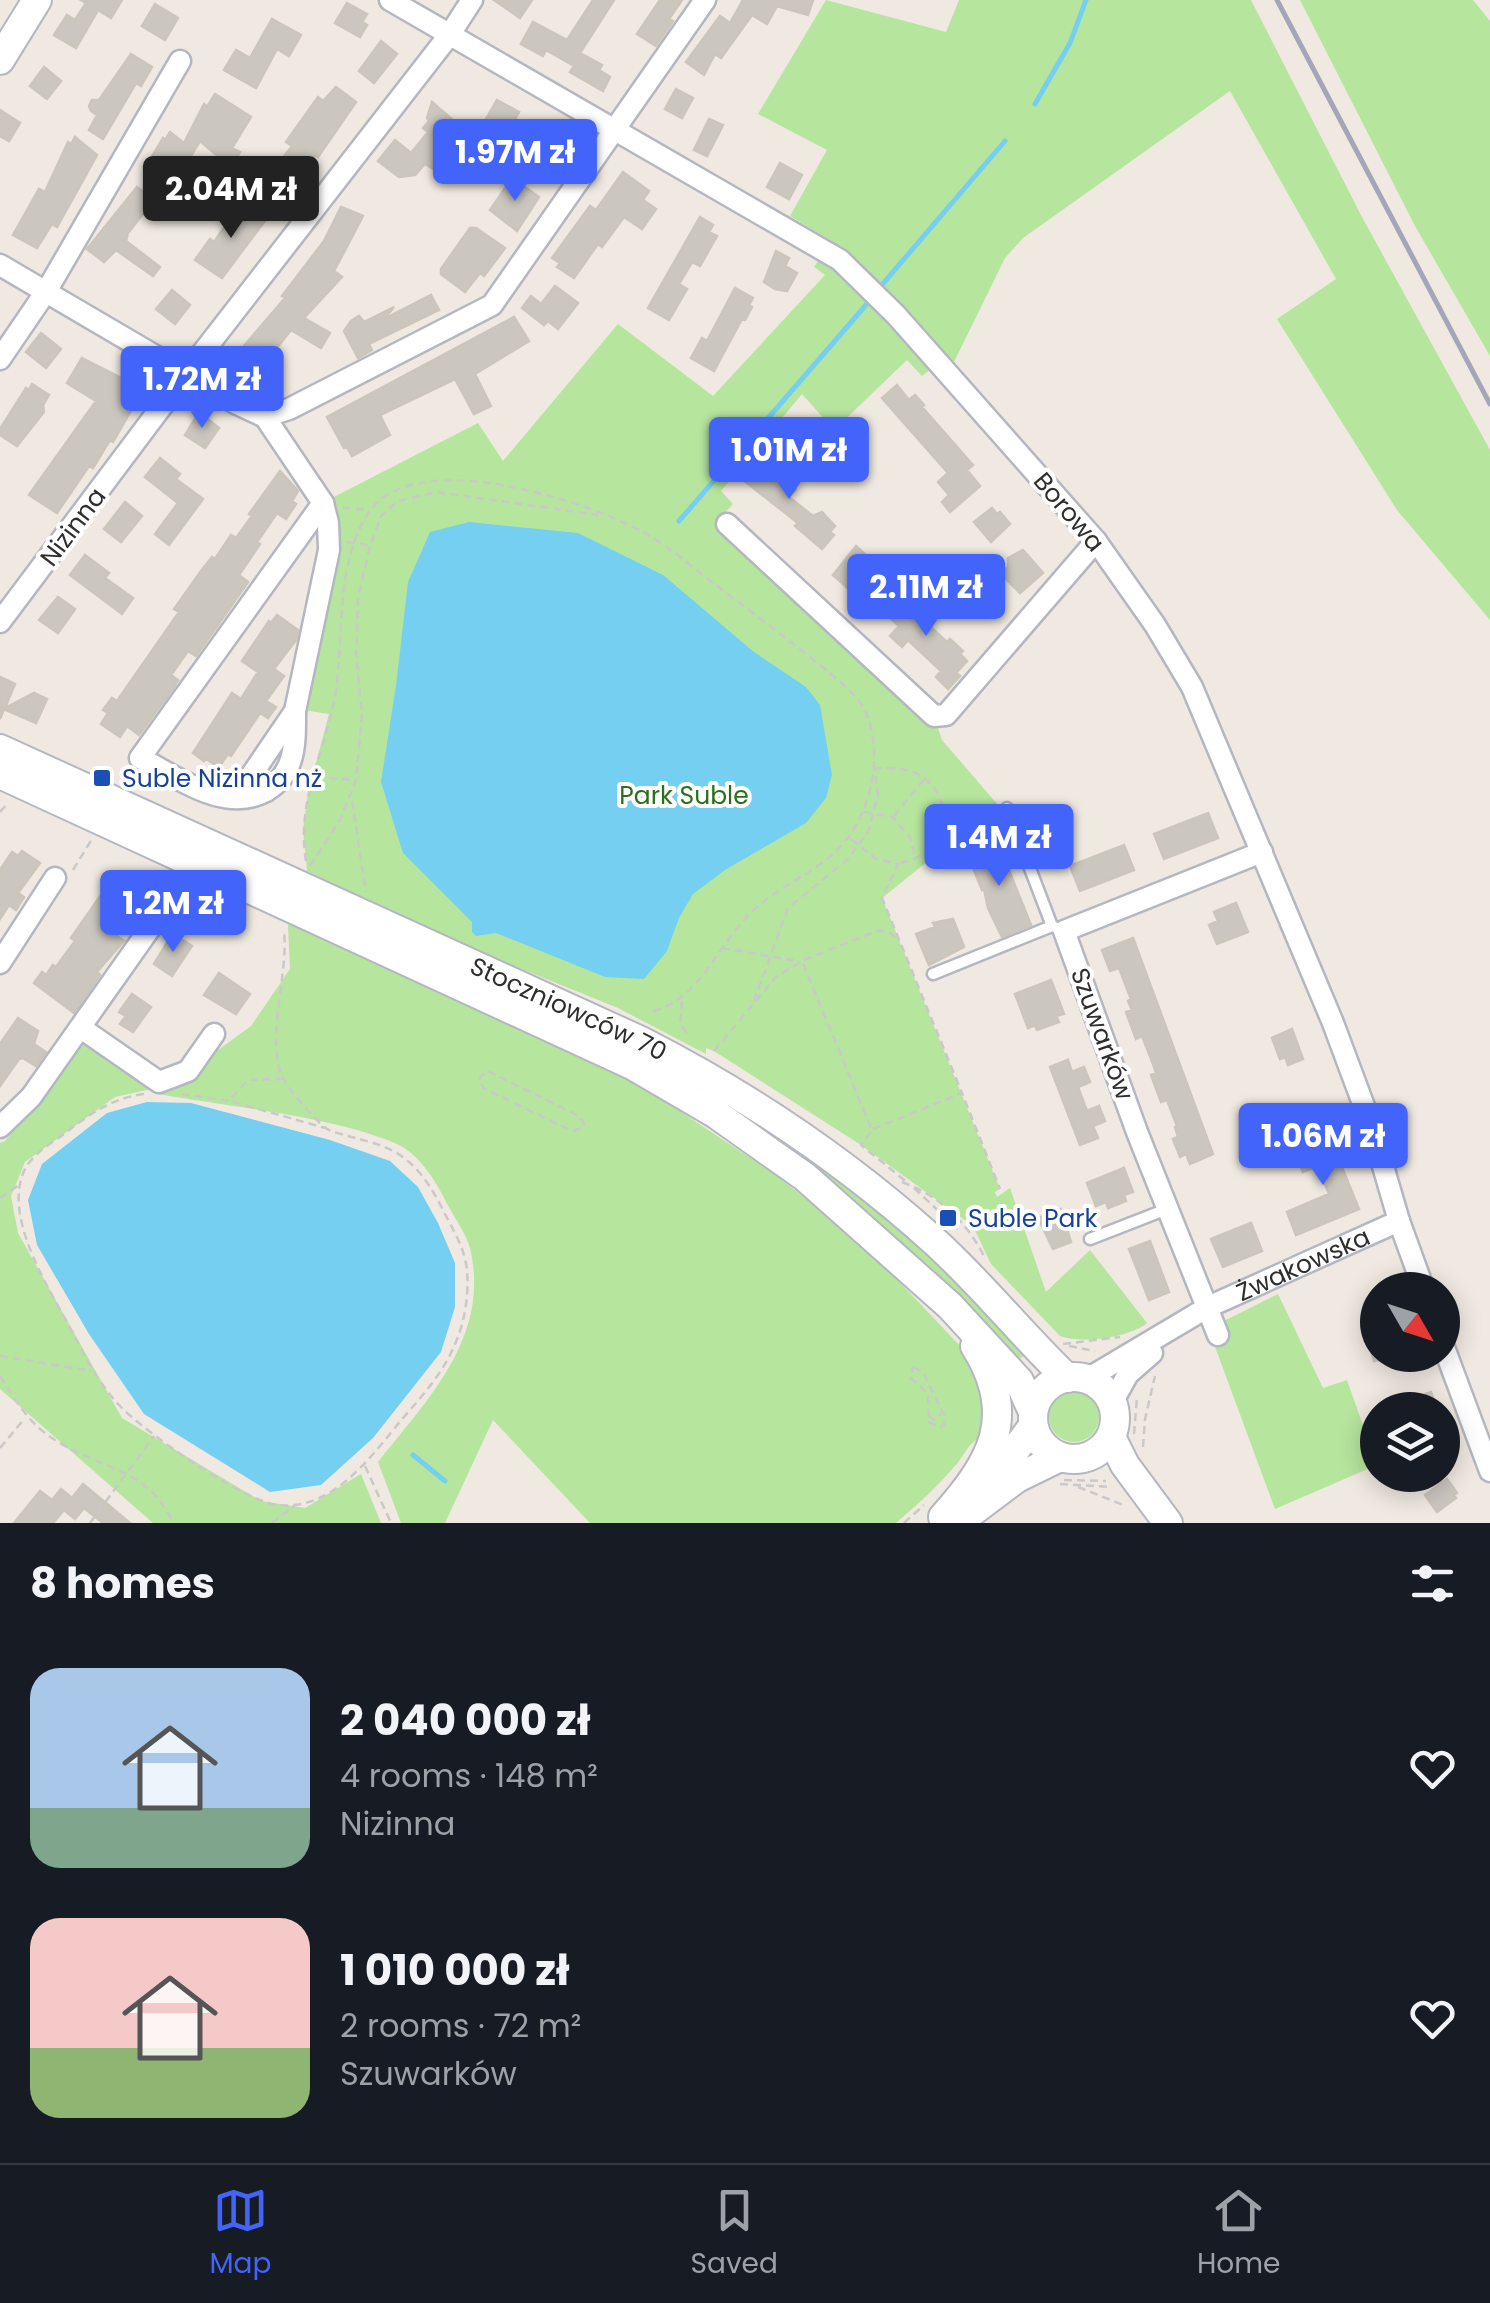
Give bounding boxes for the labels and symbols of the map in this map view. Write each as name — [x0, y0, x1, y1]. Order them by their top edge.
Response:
pin: 1.97M zł — [412, 119, 618, 204]
pin: 2.04M zł — [128, 156, 334, 241]
pin: 1.72M zł — [99, 346, 305, 431]
pin: 1.01M zł — [686, 417, 892, 502]
street label: Borowa — [1025, 465, 1113, 559]
street label: Nizinna — [32, 480, 114, 574]
pin: 2.11M zł — [823, 554, 1029, 639]
place label: Suble Nizinna nż — [122, 761, 322, 796]
marker: Suble Nizinna nż — [91, 767, 113, 789]
park label: Park Suble — [619, 778, 749, 813]
pin: 1.4M zł — [907, 804, 1091, 889]
pin: 1.2M zł — [81, 870, 265, 955]
street label: Stoczniowców 70 — [465, 948, 673, 1069]
street label: Szuwarków — [1062, 963, 1142, 1105]
pin: 1.06M zł — [1220, 1103, 1426, 1188]
place label: Suble Park — [968, 1201, 1098, 1236]
marker: Suble Park — [937, 1207, 959, 1229]
street label: Żwakowska — [1231, 1219, 1375, 1310]
north arrow — [1360, 1272, 1460, 1372]

